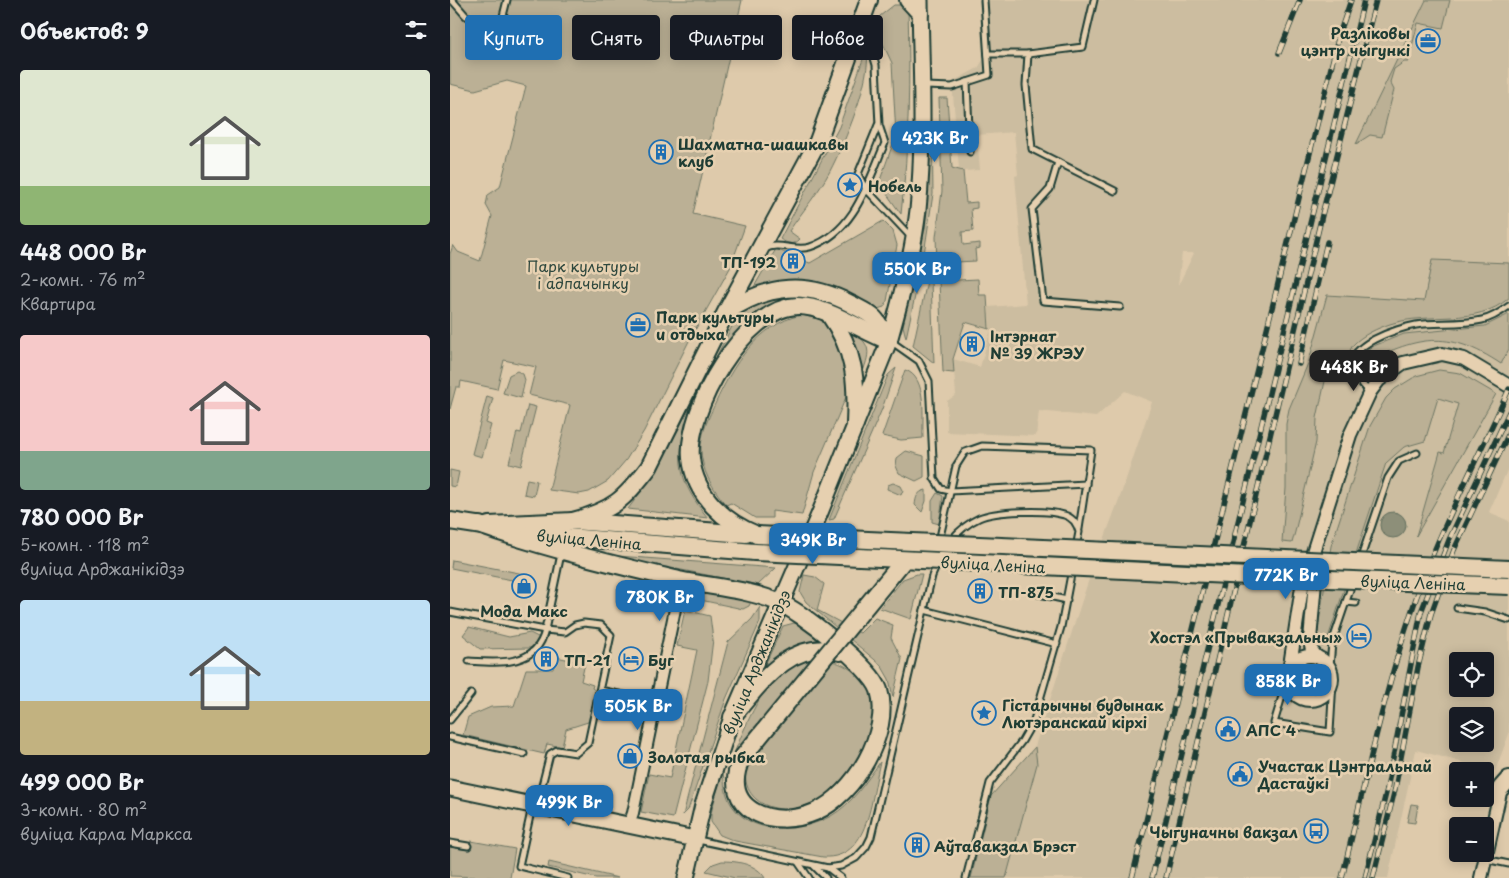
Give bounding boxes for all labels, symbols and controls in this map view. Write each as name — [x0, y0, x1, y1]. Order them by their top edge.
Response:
text: Объектов: 9 — [20, 14, 149, 46]
chip: Купить — [465, 15, 562, 60]
chip: Снять — [572, 15, 660, 60]
chip: Фильтры — [670, 15, 782, 60]
chip: Новое — [792, 15, 883, 60]
icon: filters — [402, 16, 430, 44]
place label: Разліковы цэнтр чыгункі — [1301, 21, 1410, 61]
office icon: Разліковы цэнтр чыгункі — [1415, 28, 1441, 54]
icon: home — [180, 103, 270, 193]
pin: 423K Br — [889, 120, 981, 163]
text: 423K Br — [902, 125, 968, 149]
place label: Шахматна-шашкавы клуб — [678, 132, 848, 172]
building icon: Шахматна-шашкавы клуб — [648, 139, 674, 165]
place icon: Нобель — [837, 172, 863, 198]
place label: Нобель — [868, 174, 922, 197]
text: 448 000 Br — [20, 235, 146, 267]
building icon: ТП-192 — [780, 248, 806, 274]
place label: ТП-192 — [721, 250, 776, 273]
pin: 550K Br — [871, 252, 963, 294]
park label: Парк культуры і адпачынку — [527, 254, 639, 294]
text: 550K Br — [883, 256, 951, 280]
text: 2-комн. · 76 m² — [20, 267, 145, 291]
text: Квартира — [20, 291, 95, 315]
place label: Парк культуры и отдыха — [656, 305, 774, 345]
office icon: Парк культуры и отдыха — [625, 312, 651, 338]
place label: Інтэрнат № 39 ЖРЭУ — [990, 324, 1084, 364]
building icon: Інтэрнат № 39 ЖРЭУ — [959, 331, 985, 357]
pin: 448K Br — [1308, 350, 1400, 392]
text: 448K Br — [1320, 354, 1388, 378]
icon: home — [180, 368, 270, 458]
text: 780 000 Br — [20, 500, 143, 532]
pin: 349K Br — [767, 522, 859, 565]
street label: вуліца Леніна — [536, 523, 643, 555]
text: 349K Br — [780, 527, 846, 551]
text: 5-комн. · 118 m² — [20, 532, 150, 556]
street label: вуліца Леніна — [940, 550, 1047, 578]
text: вуліца Арджанікідзэ — [20, 556, 185, 580]
pin: 772K Br — [1240, 558, 1332, 600]
text: 772K Br — [1254, 562, 1318, 586]
street label: вуліца Леніна — [1360, 569, 1467, 595]
shop icon: Мода Макс — [511, 573, 537, 599]
building icon: ТП-875 — [967, 578, 993, 604]
pin: 780K Br — [614, 580, 706, 622]
place label: ТП-875 — [998, 580, 1054, 603]
text: 780K Br — [627, 584, 693, 608]
street label: вуліца Арджанікідзэ — [716, 586, 796, 738]
place label: Мода Макс — [480, 599, 568, 622]
hotel icon: Хостэл «Прывакзальны» — [1346, 623, 1372, 649]
place label: Хостэл «Прывакзальны» — [1150, 625, 1342, 648]
icon: home — [180, 633, 270, 723]
building icon: ТП-21 — [533, 646, 559, 672]
hotel icon: Буг — [618, 646, 644, 672]
place label: ТП-21 — [564, 648, 610, 671]
place label: Буг — [648, 648, 675, 671]
map controls — [1449, 652, 1494, 862]
button: locate — [1449, 652, 1494, 697]
pin: 858K Br — [1242, 664, 1334, 706]
text: 858K Br — [1255, 668, 1321, 692]
pin: 505K Br — [592, 688, 684, 731]
text: 505K Br — [604, 693, 672, 717]
place label: Гістарычны будынак Лютэранскай кірхі — [1002, 693, 1164, 733]
place icon: Гістарычны будынак Лютэранскай кірхі — [971, 700, 997, 726]
button: layers — [1449, 707, 1494, 752]
public building icon: АПС 4 — [1215, 716, 1241, 742]
place label: АПС 4 — [1245, 718, 1296, 741]
shop icon: Золотая рыбка — [617, 743, 643, 769]
place label: Золотая рыбка — [647, 745, 765, 768]
place label: Участак Цэнтральнай Дастаўкі — [1257, 754, 1432, 794]
public building icon: Участак Цэнтральнай Дастаўкі — [1227, 761, 1253, 787]
button: + — [1449, 762, 1494, 807]
text: 499 000 Br — [20, 765, 143, 797]
pin: 499K Br — [523, 784, 615, 827]
text: 499K Br — [536, 789, 602, 813]
text: 3-комн. · 80 m² — [20, 797, 147, 821]
button: − — [1449, 817, 1494, 862]
bus stop icon: Чыгуначны вакзал — [1303, 818, 1329, 844]
place label: Чыгуначны вакзал — [1149, 820, 1298, 843]
text: вуліца Карла Маркса — [20, 821, 192, 845]
building icon: Аўтавакзал Брэст — [904, 832, 930, 858]
place label: Аўтавакзал Брэст — [934, 834, 1077, 857]

